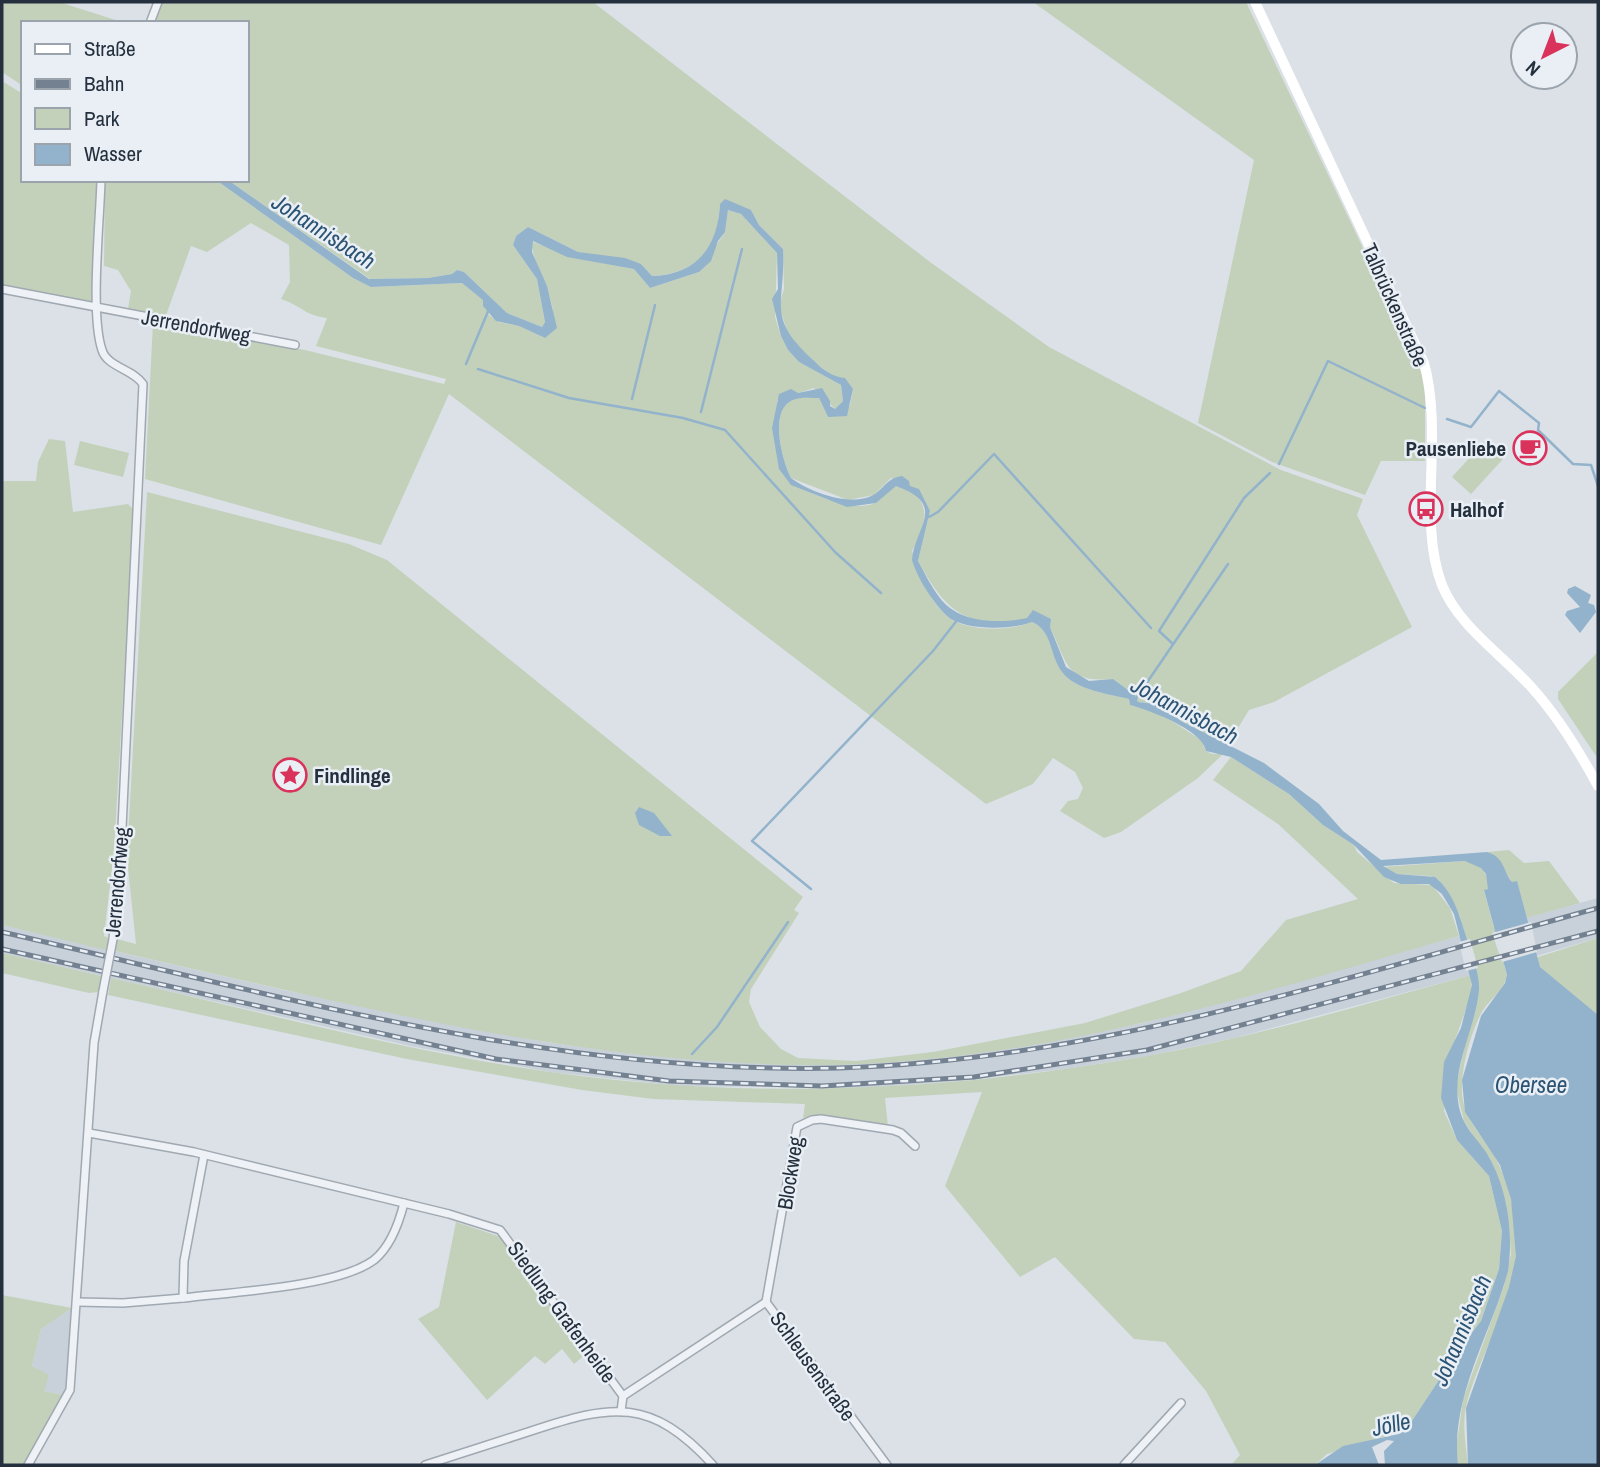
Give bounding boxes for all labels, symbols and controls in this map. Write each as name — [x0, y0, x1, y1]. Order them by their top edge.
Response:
legend — [21, 21, 248, 182]
north arrow — [1509, 21, 1579, 91]
text: Straße — [84, 34, 136, 63]
text: N — [1520, 55, 1546, 82]
text: Bahn — [84, 69, 124, 98]
text: Park — [84, 104, 120, 133]
text: Wasser — [84, 139, 142, 168]
water label: Johannisbach — [265, 185, 382, 276]
street label: Talbrückenstraße — [1355, 239, 1435, 371]
street label: Jerrendorfweg — [139, 302, 253, 350]
cafe icon: Pausenliebe — [1511, 429, 1549, 467]
place label: Pausenliebe — [1405, 434, 1506, 463]
bus stop icon: Halhof — [1407, 490, 1445, 528]
place label: Halhof — [1450, 495, 1504, 524]
water label: Johannisbach — [1125, 668, 1244, 751]
place icon: Findlinge — [271, 756, 309, 794]
place label: Findlinge — [314, 761, 391, 790]
street label: Jerrendorfweg — [98, 825, 136, 938]
water label: Obersee — [1495, 1069, 1567, 1100]
street label: Blockweg — [770, 1134, 810, 1212]
street label: Siedlung Grafenheide — [501, 1235, 623, 1389]
water label: Johannisbach — [1423, 1270, 1498, 1391]
street label: Schleusenstraße — [763, 1305, 863, 1427]
water label: Jölle — [1368, 1405, 1413, 1443]

